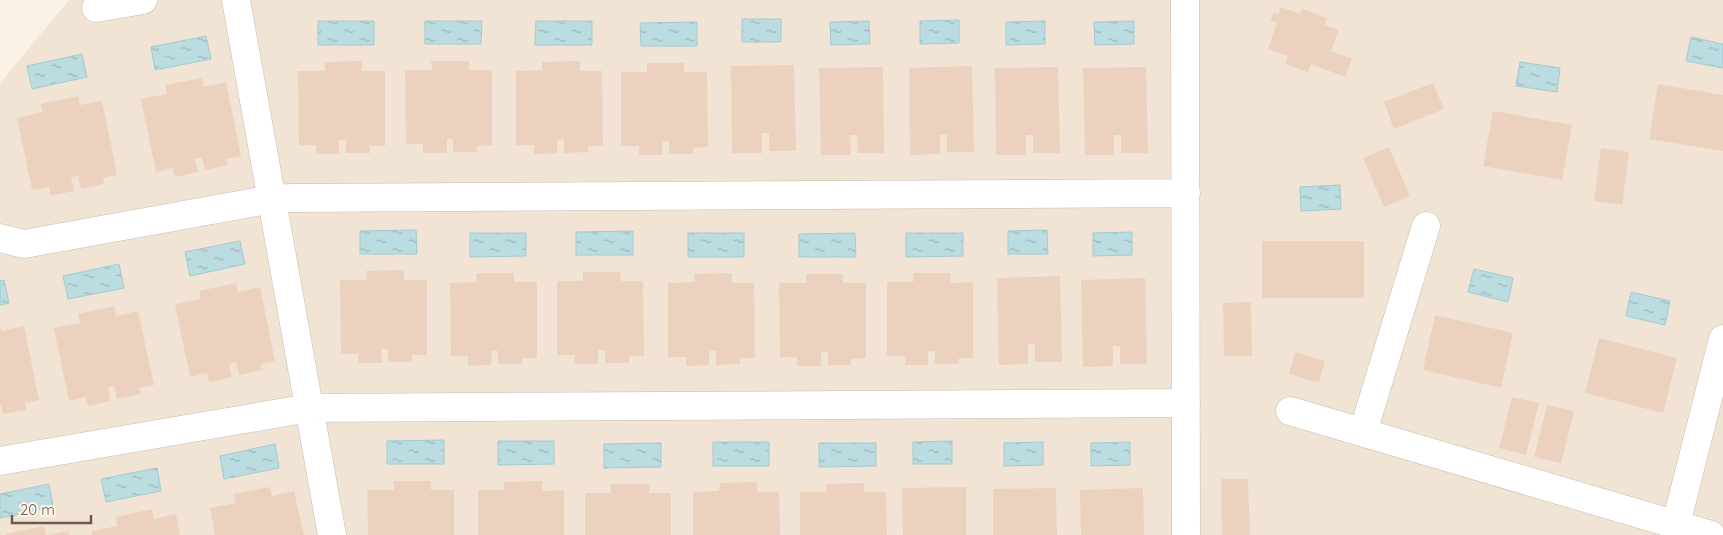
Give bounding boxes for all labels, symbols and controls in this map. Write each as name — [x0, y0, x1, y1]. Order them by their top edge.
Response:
scale bar — [12, 492, 91, 524]
text: 20 m — [20, 500, 55, 519]

